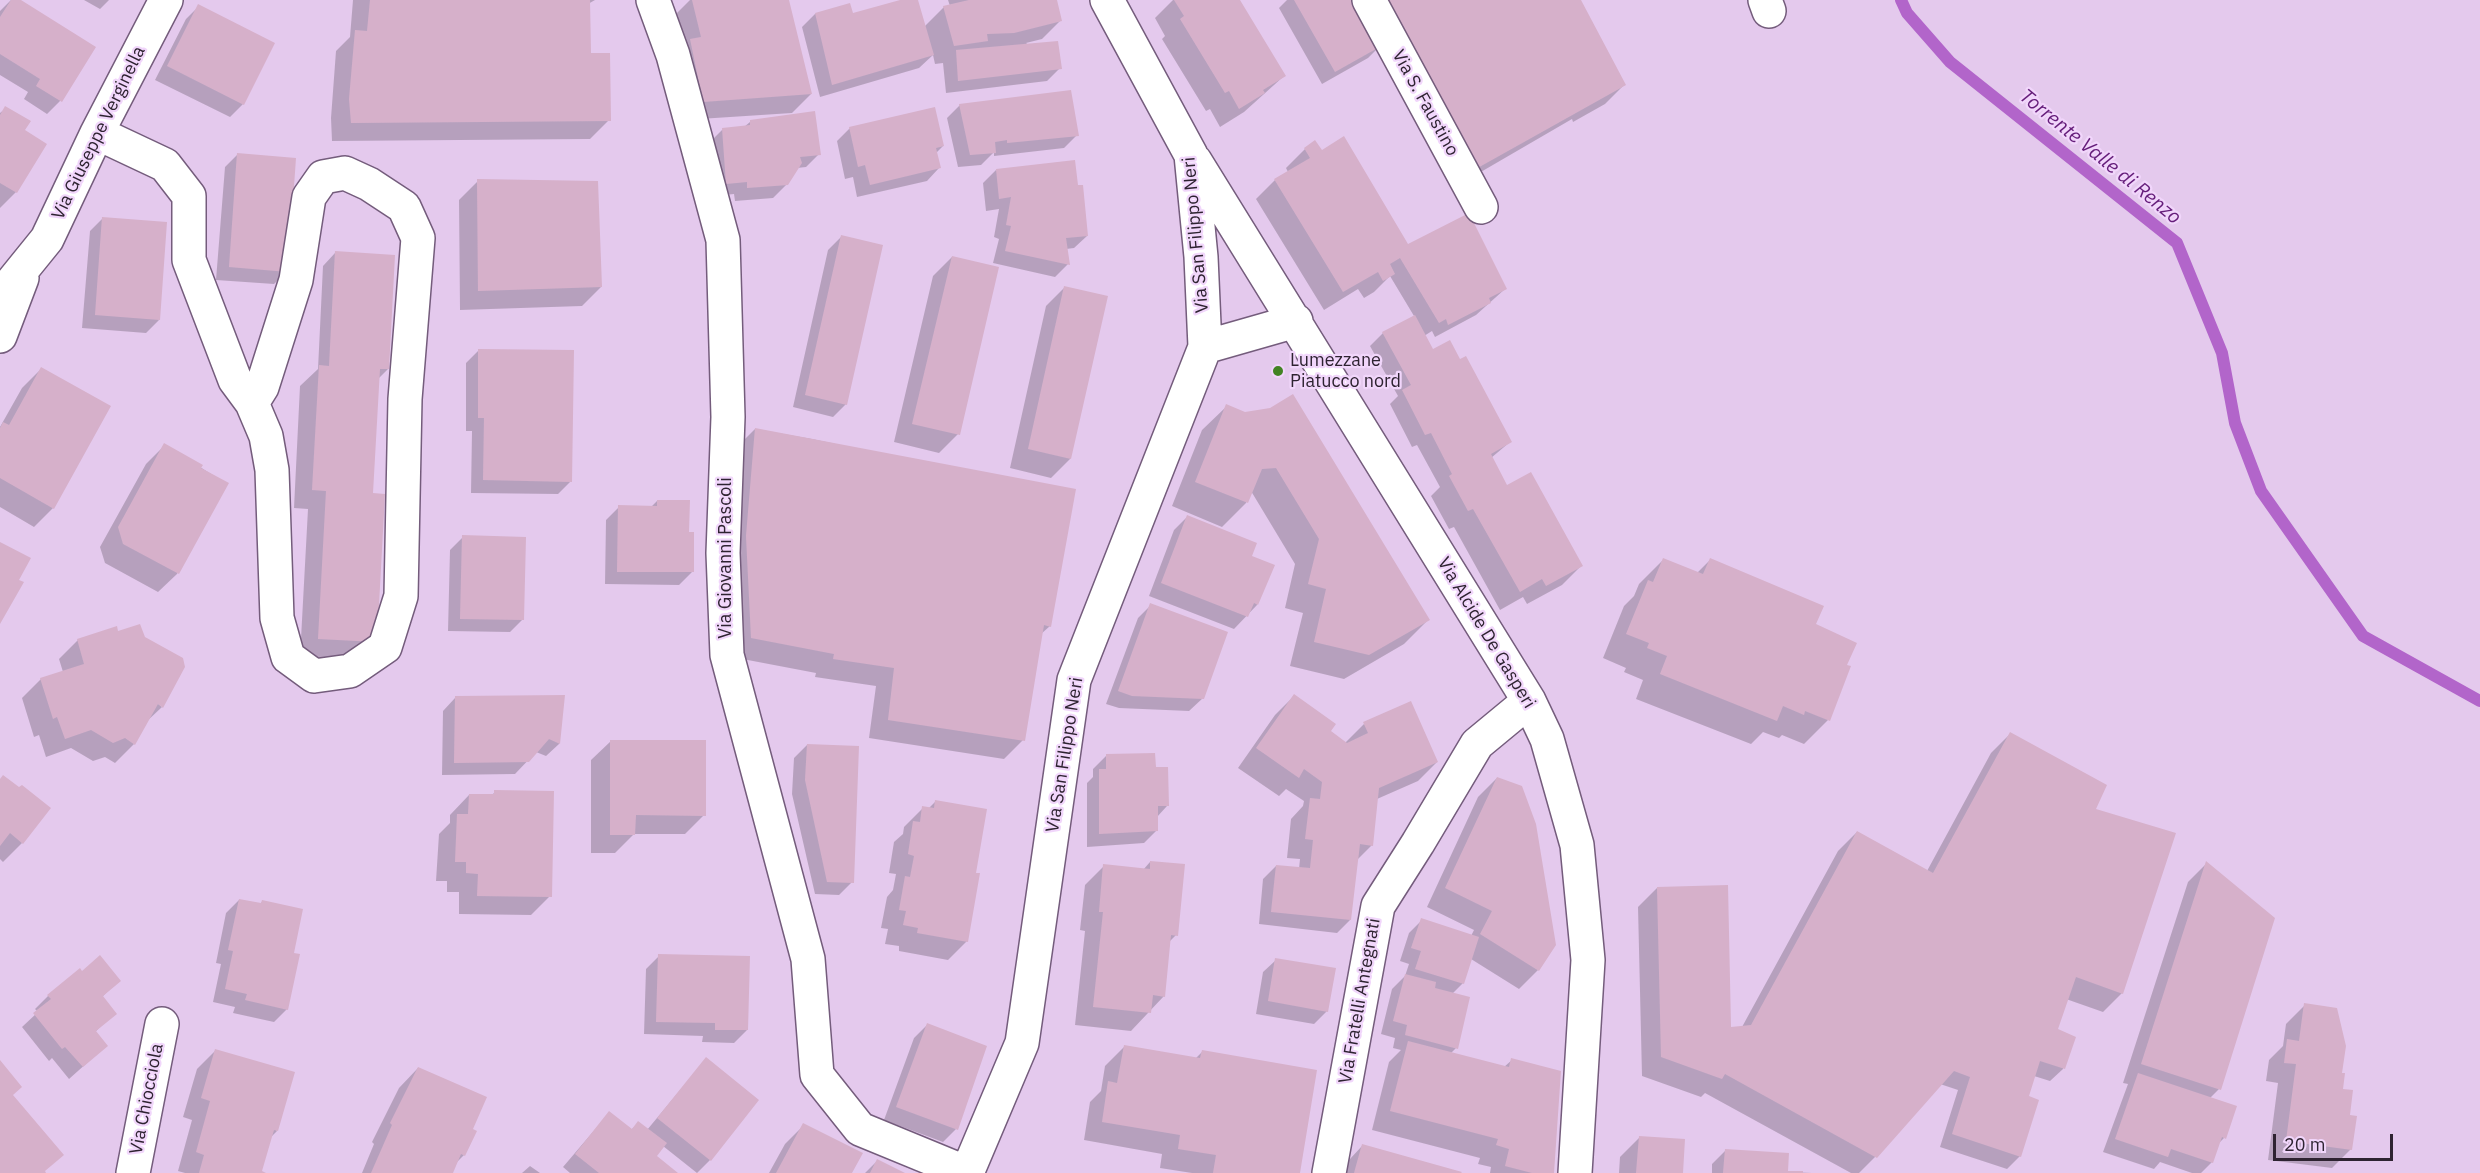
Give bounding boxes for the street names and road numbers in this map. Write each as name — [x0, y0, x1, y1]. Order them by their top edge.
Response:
street label: Via Giuseppe Verginella — [48, 43, 150, 223]
street label: Via S. Faustino — [1387, 46, 1463, 160]
street label: Via San Filippo Neri — [1178, 156, 1214, 314]
street label: Via Giovanni Pascoli — [715, 477, 737, 639]
street label: Via Alcide De Gasperi — [1432, 554, 1540, 712]
street label: Via San Filippo Neri — [1042, 676, 1088, 834]
street label: Via Fratelli Antegnati — [1335, 917, 1385, 1085]
street label: Via Chiocciola — [126, 1042, 168, 1156]

